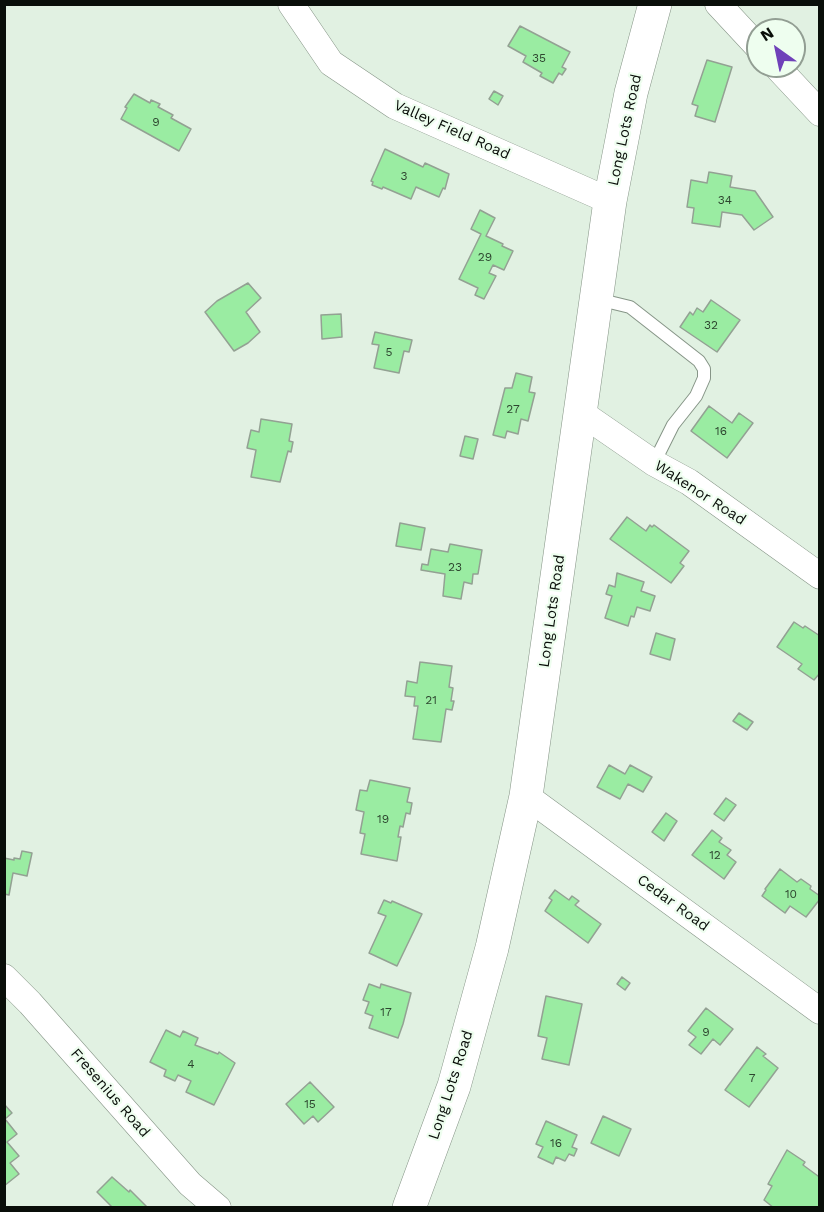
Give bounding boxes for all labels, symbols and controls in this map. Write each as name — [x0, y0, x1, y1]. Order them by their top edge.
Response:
north arrow — [746, 18, 806, 78]
text: N — [757, 23, 777, 45]
house number: 35 — [532, 51, 546, 65]
street label: Long Lots Road — [604, 73, 646, 187]
street label: Valley Field Road — [391, 96, 513, 164]
house number: 9 — [152, 115, 160, 129]
house number: 3 — [401, 169, 407, 183]
house number: 34 — [718, 193, 732, 207]
house number: 29 — [478, 250, 492, 264]
house number: 32 — [704, 318, 718, 332]
house number: 5 — [386, 345, 392, 359]
house number: 27 — [506, 402, 520, 416]
house number: 16 — [715, 424, 727, 438]
street label: Wakenor Road — [651, 457, 749, 529]
street label: Long Lots Road — [535, 553, 569, 669]
house number: 23 — [448, 560, 462, 574]
house number: 21 — [425, 693, 437, 707]
house number: 19 — [377, 812, 389, 826]
house number: 12 — [709, 848, 721, 862]
street label: Cedar Road — [633, 871, 713, 935]
house number: 10 — [785, 887, 797, 901]
house number: 17 — [380, 1005, 392, 1019]
house number: 9 — [702, 1025, 710, 1039]
street label: Long Lots Road — [425, 1028, 477, 1142]
street label: Fresenius Road — [67, 1045, 153, 1141]
house number: 4 — [187, 1057, 195, 1071]
house number: 7 — [749, 1071, 755, 1085]
house number: 15 — [304, 1097, 316, 1111]
house number: 16 — [550, 1136, 562, 1150]

